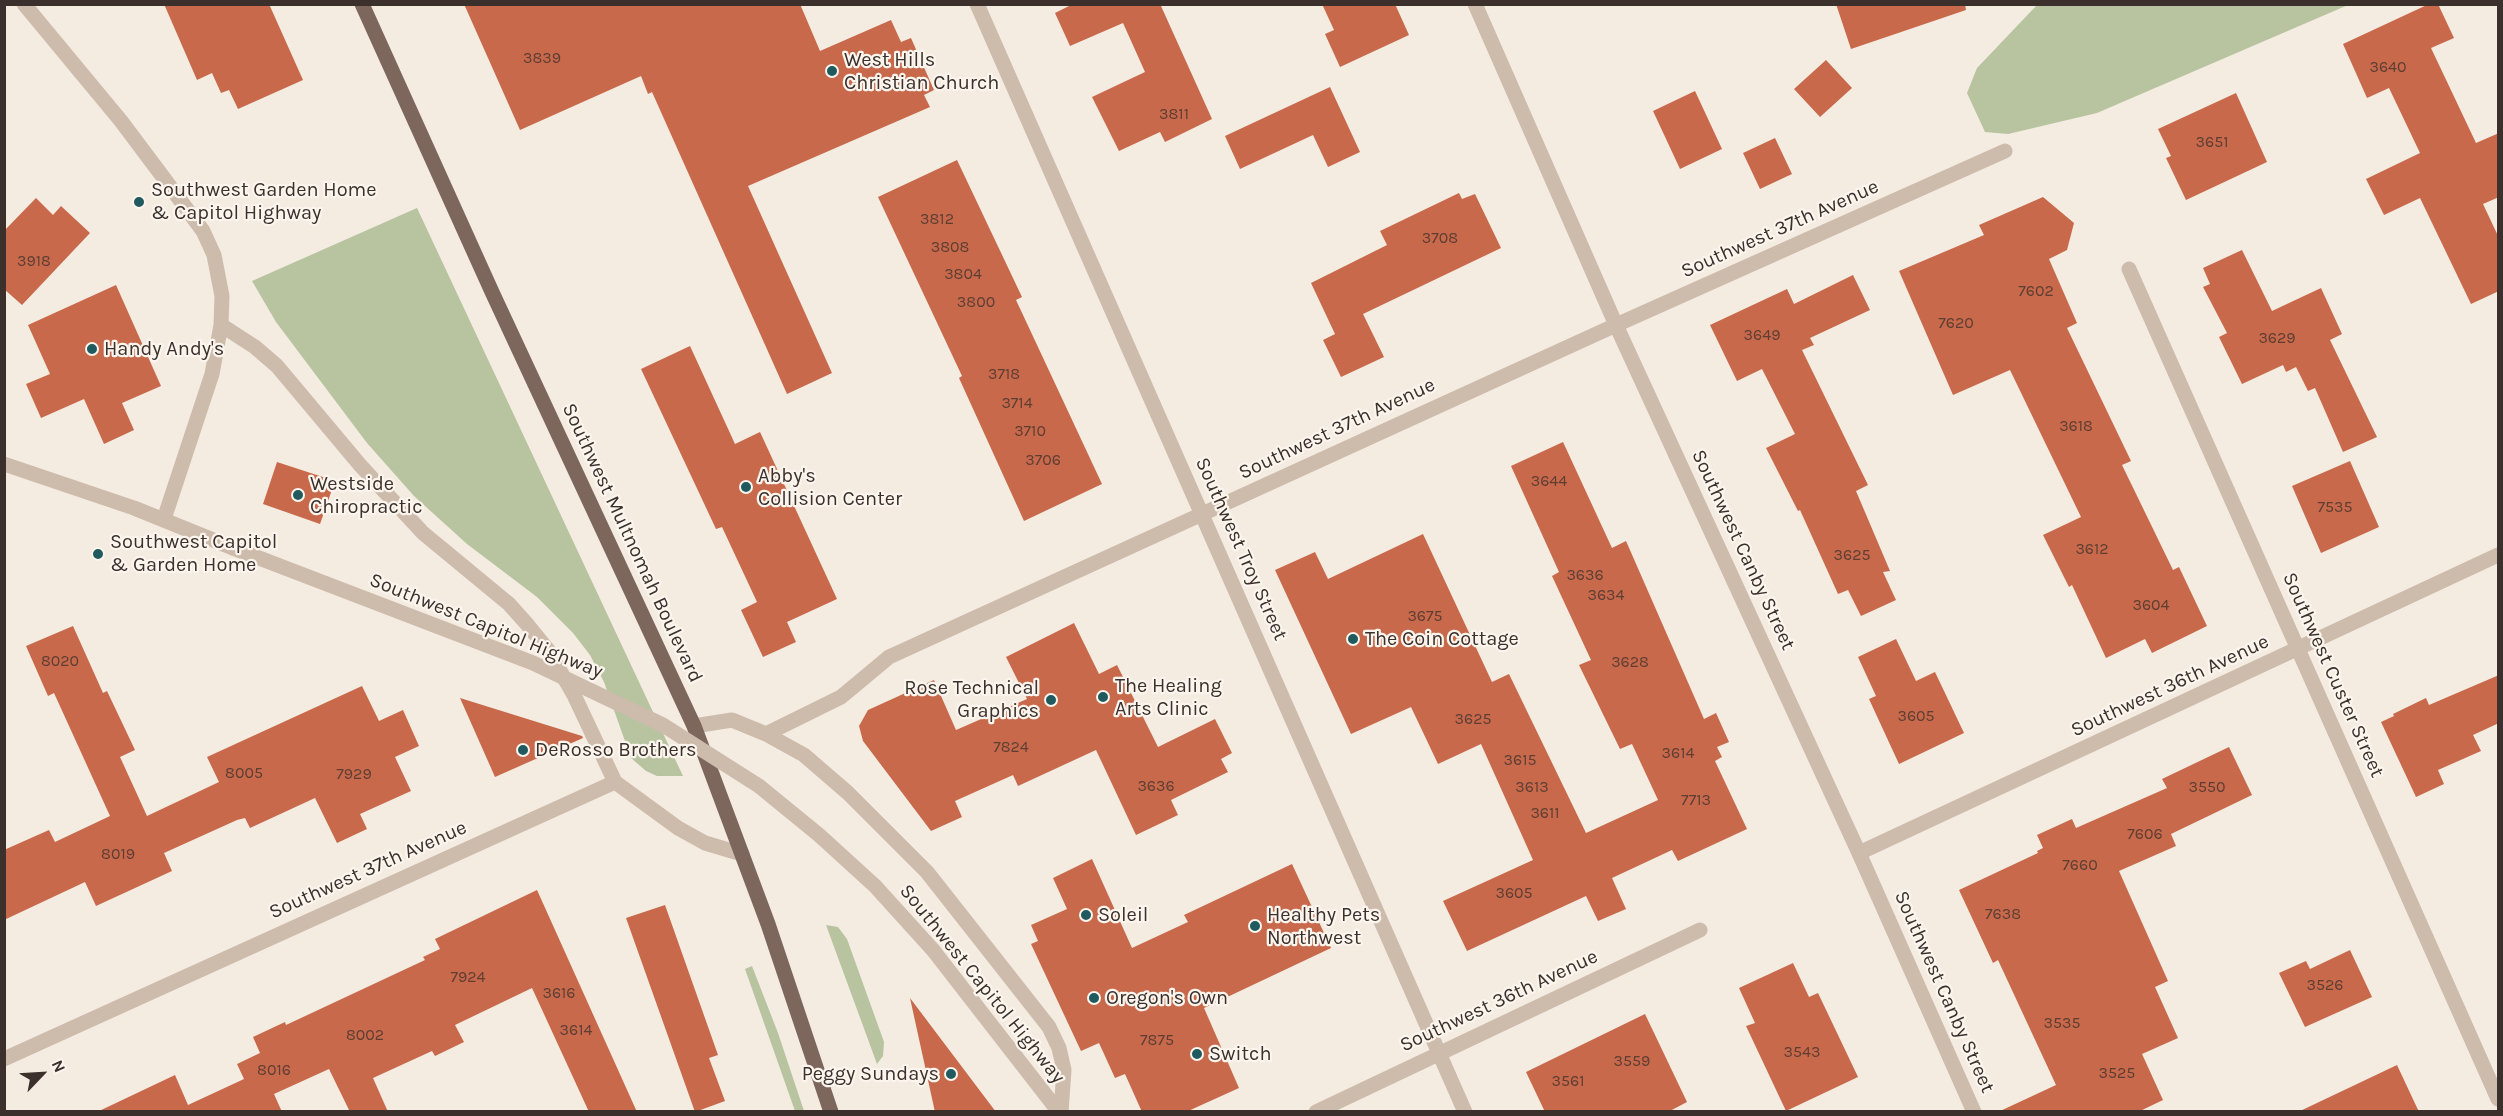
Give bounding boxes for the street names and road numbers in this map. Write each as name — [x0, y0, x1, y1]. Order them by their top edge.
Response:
street label: Southwest 37th Avenue — [1678, 175, 1882, 283]
street label: Southwest 37th Avenue — [1235, 373, 1439, 485]
street label: Southwest Multnomah Boulevard — [557, 400, 707, 686]
street label: Southwest Canby Street — [1686, 446, 1800, 654]
street label: Southwest Troy Street — [1190, 454, 1292, 644]
street label: Southwest Capitol Highway — [366, 568, 606, 684]
street label: Southwest Custer Street — [2277, 569, 2389, 781]
street label: Southwest 36th Avenue — [2067, 630, 2273, 742]
street label: Southwest 37th Avenue — [266, 816, 470, 924]
street label: Southwest Capitol Highway — [894, 880, 1070, 1088]
street label: Southwest Canby Street — [1889, 887, 1999, 1097]
street label: Southwest 36th Avenue — [1396, 945, 1602, 1057]

